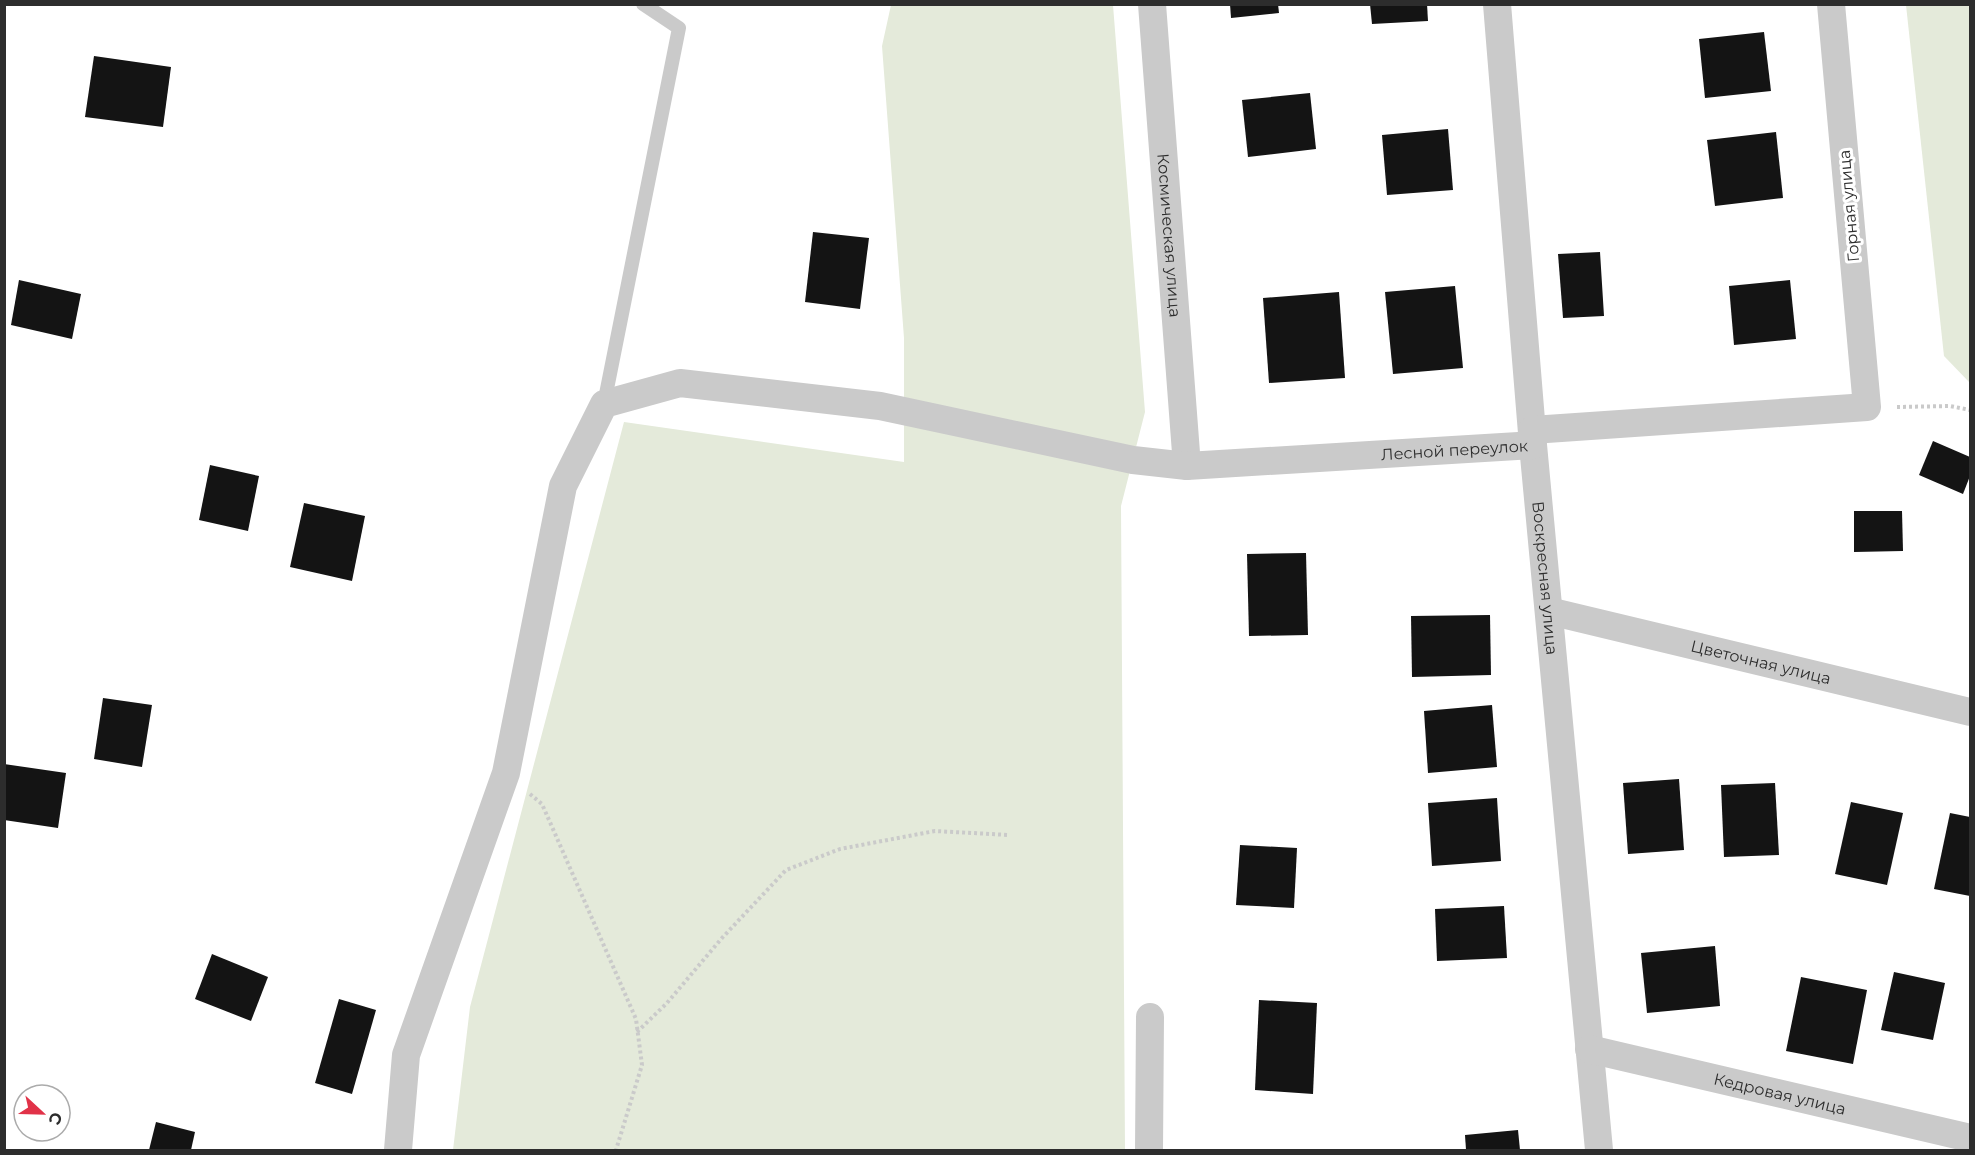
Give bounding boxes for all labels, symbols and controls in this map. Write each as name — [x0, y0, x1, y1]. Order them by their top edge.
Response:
street label: Горная улица — [1835, 149, 1863, 263]
street label: Космическая улица — [1154, 153, 1185, 318]
street label: Лесной переулок — [1380, 436, 1529, 464]
street label: Воскресная улица — [1529, 500, 1562, 656]
street label: Цветочная улица — [1689, 636, 1833, 688]
street label: Кедровая улица — [1712, 1069, 1848, 1118]
north arrow — [12, 1083, 72, 1143]
text: С — [44, 1109, 66, 1128]

